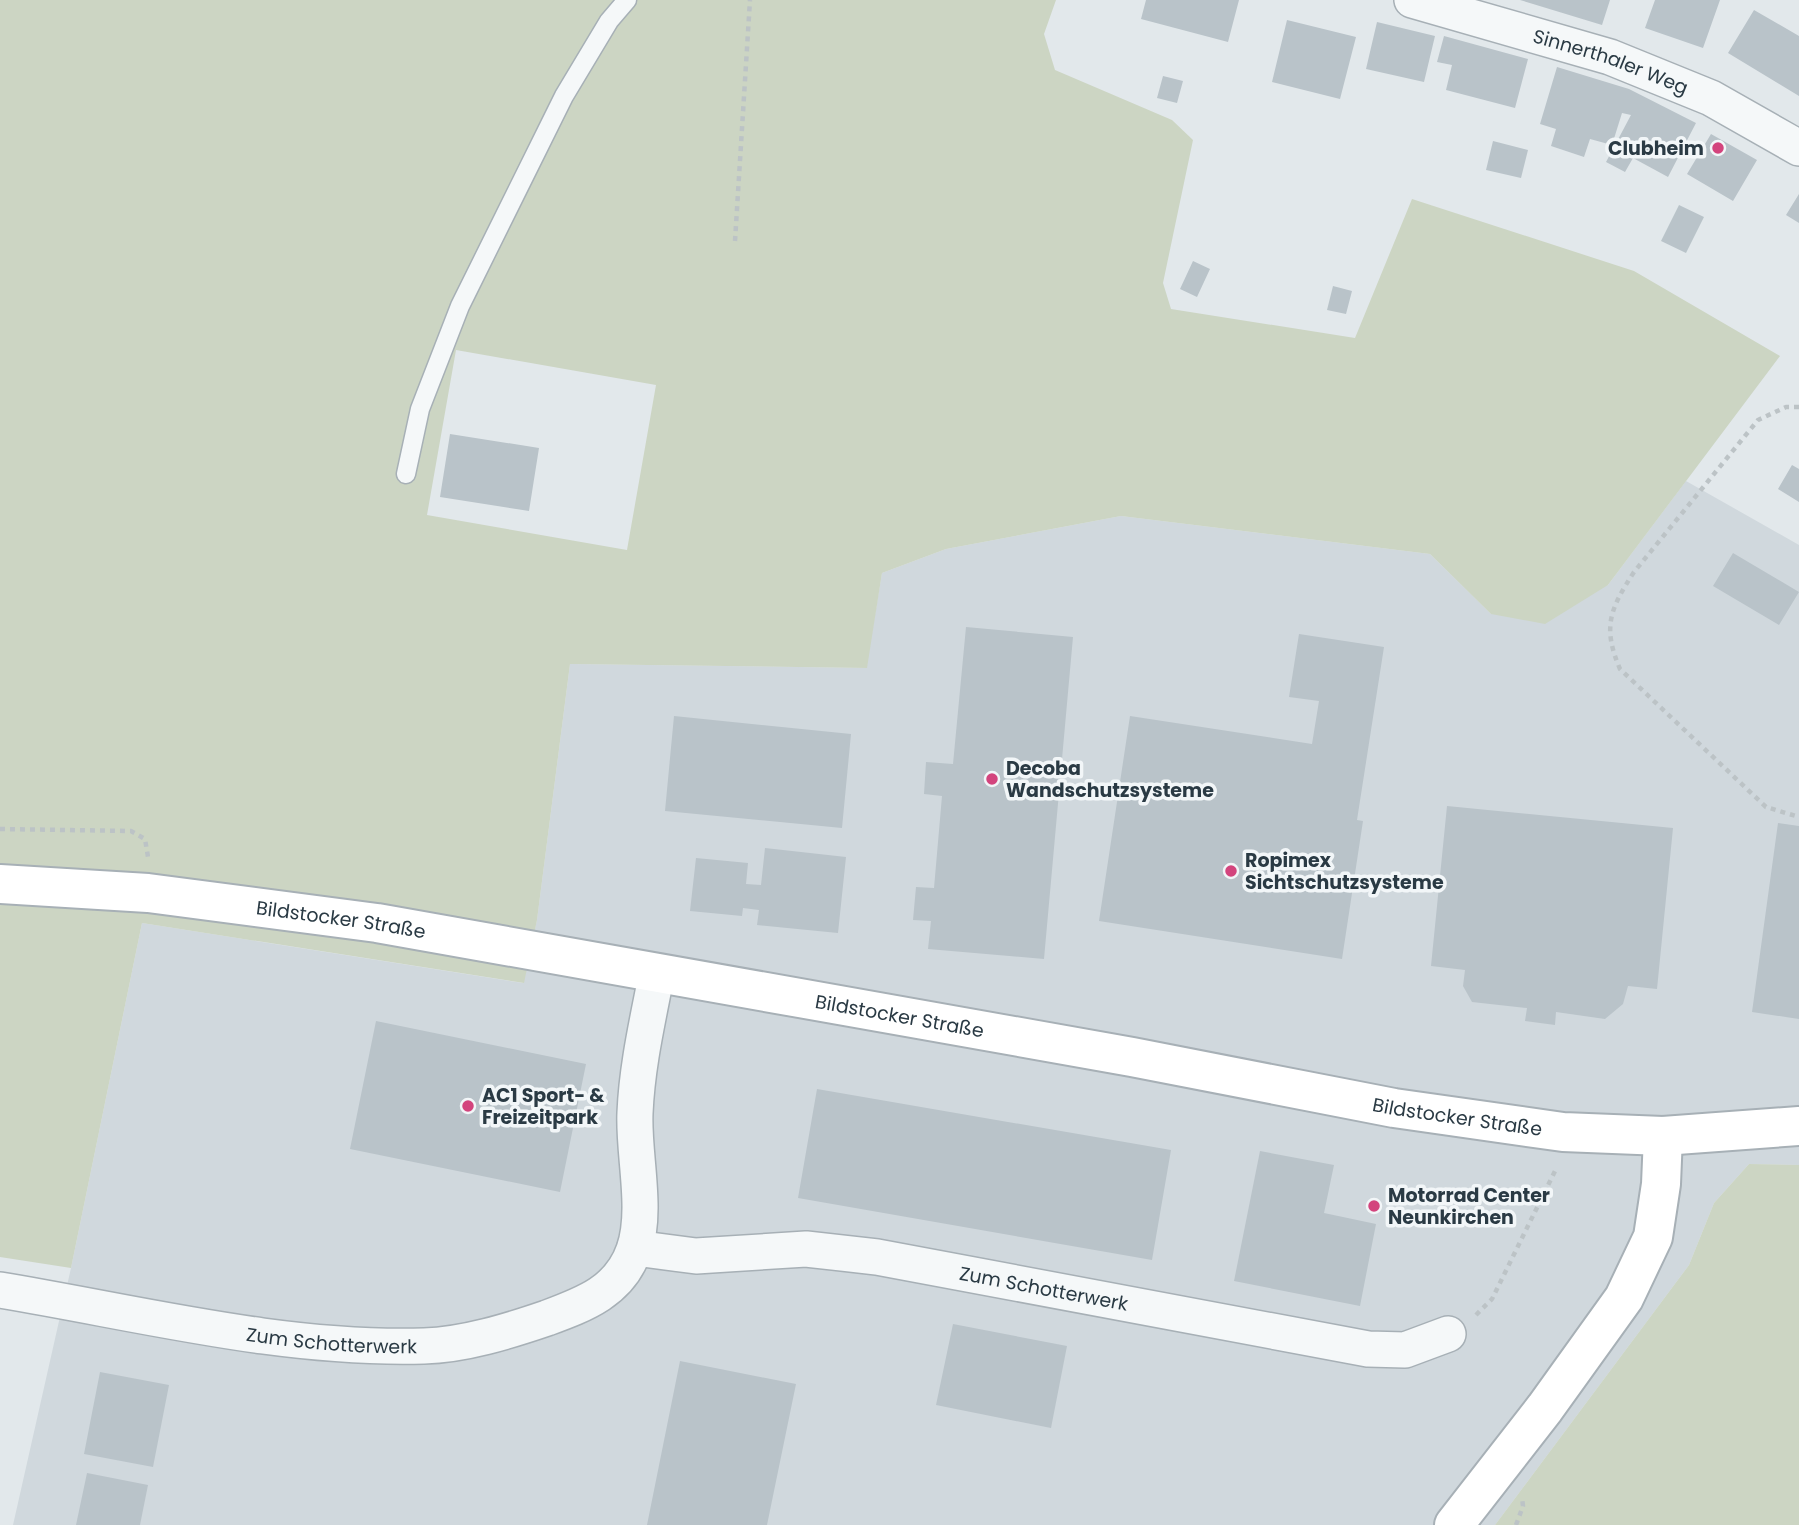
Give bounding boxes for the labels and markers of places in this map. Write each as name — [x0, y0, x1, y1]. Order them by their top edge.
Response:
place label: Clubheim — [1608, 135, 1704, 162]
marker: Clubheim — [1710, 140, 1726, 156]
place label: Decoba Wandschutzsysteme — [1006, 755, 1214, 804]
marker: Decoba Wandschutzsysteme — [984, 771, 1000, 787]
place label: Ropimex Sichtschutzsysteme — [1245, 847, 1444, 896]
marker: Ropimex Sichtschutzsysteme — [1223, 863, 1239, 879]
place label: AC1 Sport- & Freizeitpark — [482, 1082, 605, 1131]
marker: AC1 Sport- & Freizeitpark — [460, 1098, 476, 1114]
place label: Motorrad Center Neunkirchen — [1388, 1182, 1550, 1231]
marker: Motorrad Center Neunkirchen — [1366, 1198, 1382, 1214]

